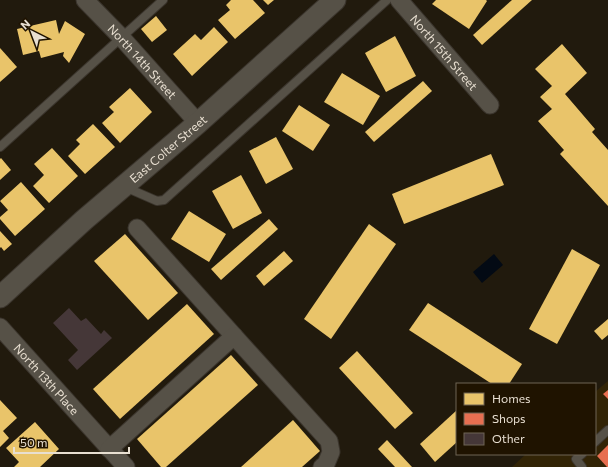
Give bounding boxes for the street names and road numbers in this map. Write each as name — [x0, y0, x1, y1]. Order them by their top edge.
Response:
street label: North 15th Street — [408, 12, 481, 93]
street label: North 14th Street — [105, 21, 180, 101]
street label: East Colter Street — [126, 112, 209, 185]
street label: North 13th Place — [11, 341, 82, 417]

